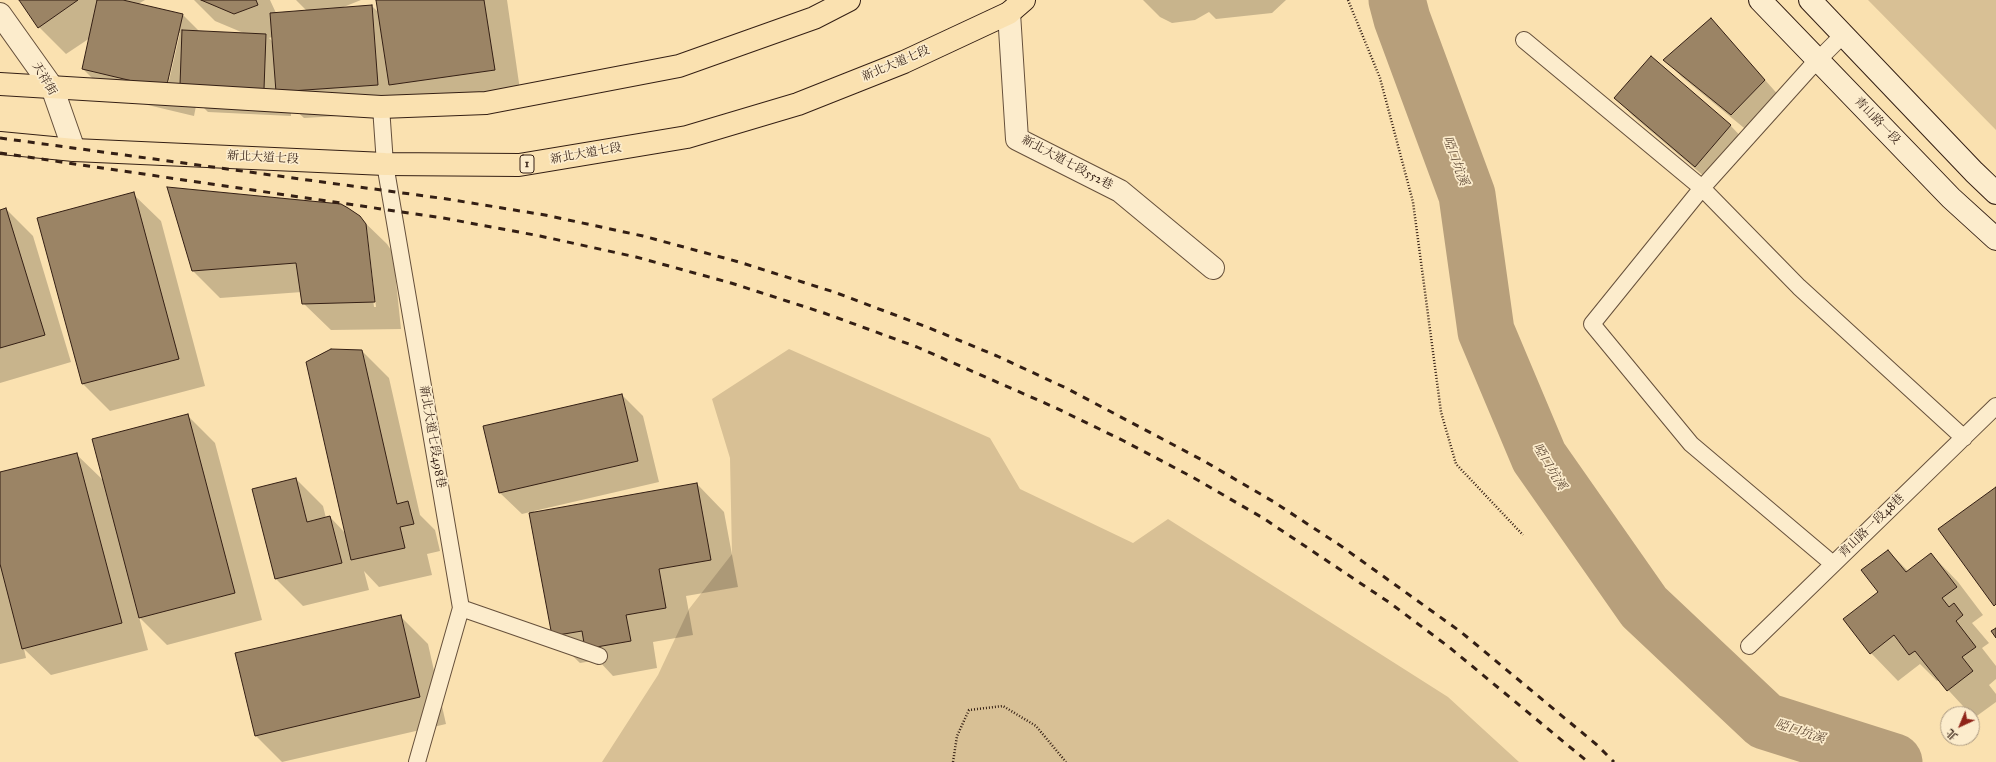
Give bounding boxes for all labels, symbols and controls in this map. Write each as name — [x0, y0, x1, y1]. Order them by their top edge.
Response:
street label: 新北大道七段 — [860, 43, 932, 85]
street label: 天祥街 — [29, 60, 59, 98]
street label: 青山路一段 — [1851, 94, 1903, 148]
street label: 新北大道七段552巷 — [1019, 133, 1115, 193]
water label: 啞口坑溪 — [1439, 134, 1471, 188]
street label: 新北大道七段 — [549, 141, 623, 167]
street label: 新北大道七段 — [227, 149, 299, 167]
road number: 1 — [520, 155, 534, 173]
street label: 新北大道七段498巷 — [416, 385, 448, 489]
water label: 啞口坑溪 — [1529, 441, 1569, 493]
street label: 青山路一段48巷 — [1836, 491, 1908, 561]
north arrow — [1940, 706, 1980, 746]
water label: 啞口坑溪 — [1773, 717, 1827, 747]
text: 北 — [1944, 726, 1960, 743]

